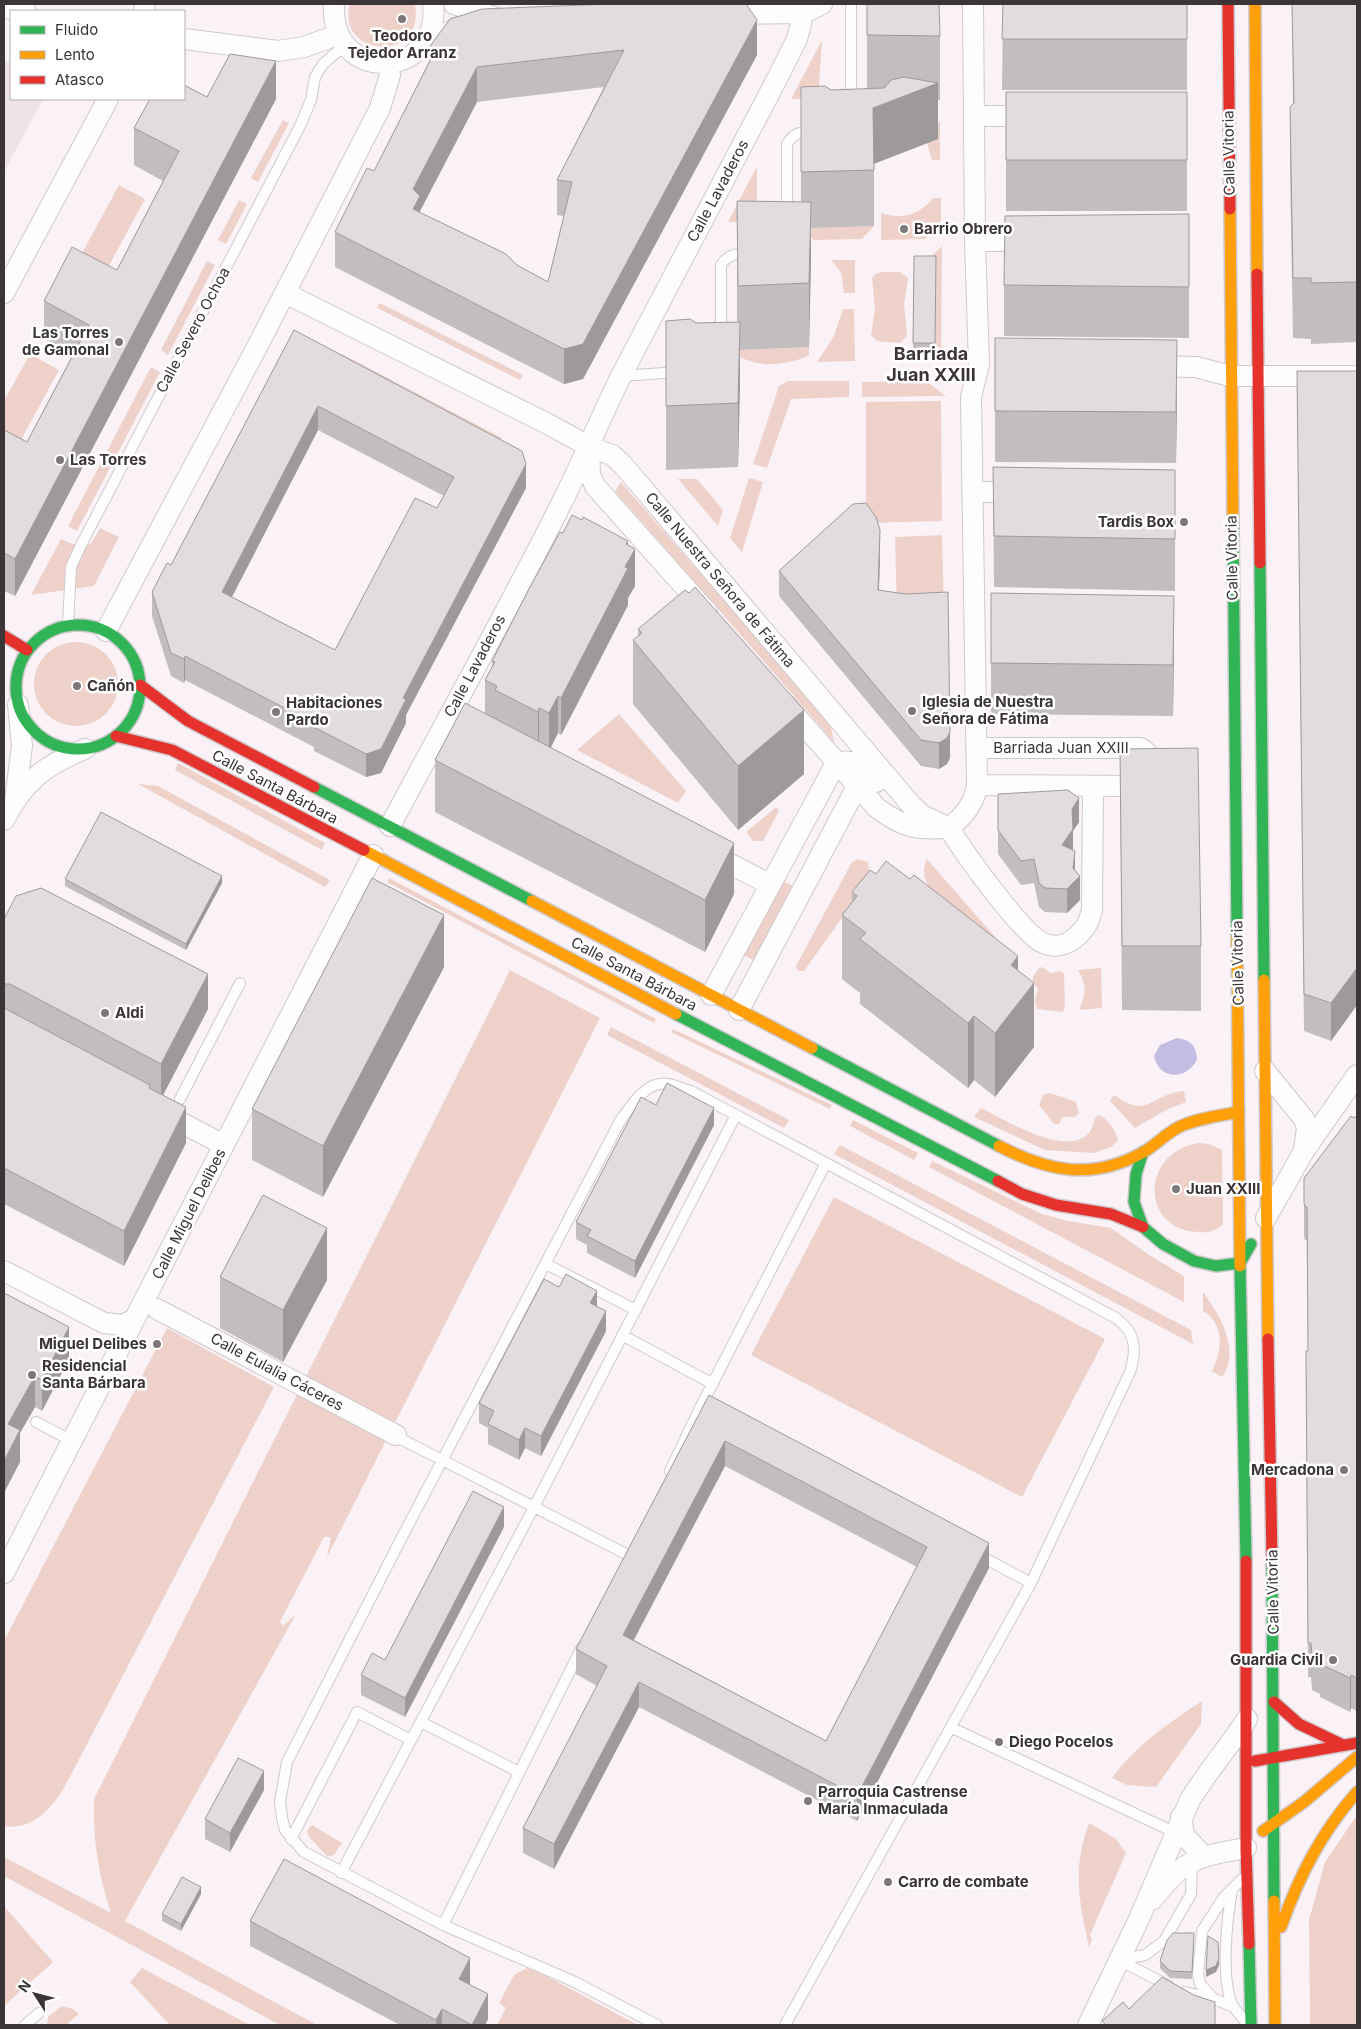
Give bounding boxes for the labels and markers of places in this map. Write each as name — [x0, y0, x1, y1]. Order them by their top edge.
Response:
marker: Teodoro Tejedor Arranz — [396, 13, 408, 25]
place label: Teodoro Tejedor Arranz — [347, 26, 457, 62]
place label: Barrio Obrero — [914, 219, 1013, 238]
marker: Barrio Obrero — [898, 223, 910, 235]
place label: Las Torres de Gamonal — [22, 323, 109, 359]
marker: Las Torres de Gamonal — [113, 336, 125, 348]
place label: Las Torres — [70, 450, 146, 469]
marker: Las Torres — [54, 454, 66, 466]
place label: Tardis Box — [1098, 512, 1174, 531]
marker: Tardis Box — [1178, 516, 1190, 528]
place label: Cañón — [87, 676, 135, 695]
marker: Cañón — [71, 680, 83, 692]
place label: Iglesia de Nuestra Señora de Fátima — [922, 692, 1054, 728]
place label: Habitaciones Pardo — [286, 693, 382, 729]
marker: Iglesia de Nuestra Señora de Fátima — [906, 705, 918, 717]
marker: Habitaciones Pardo — [270, 706, 282, 718]
place label: Aldi — [115, 1003, 144, 1022]
marker: Aldi — [99, 1007, 111, 1019]
place label: Juan XXIII — [1186, 1179, 1261, 1198]
marker: Juan XXIII — [1170, 1183, 1182, 1195]
place label: Miguel Delibes — [39, 1334, 147, 1353]
marker: Miguel Delibes — [151, 1338, 163, 1350]
place label: Residencial Santa Bárbara — [42, 1356, 146, 1392]
marker: Residencial Santa Bárbara — [26, 1369, 38, 1381]
place label: Mercadona — [1251, 1460, 1334, 1479]
marker: Mercadona — [1338, 1464, 1350, 1476]
place label: Guardia Civil — [1230, 1650, 1323, 1669]
marker: Guardia Civil — [1327, 1654, 1339, 1666]
place label: Diego Pocelos — [1009, 1732, 1113, 1751]
marker: Diego Pocelos — [993, 1736, 1005, 1748]
place label: Parroquia Castrense María Inmaculada — [818, 1782, 968, 1818]
marker: Parroquia Castrense María Inmaculada — [802, 1795, 814, 1807]
place label: Carro de combate — [898, 1872, 1029, 1891]
marker: Carro de combate — [882, 1876, 894, 1888]

